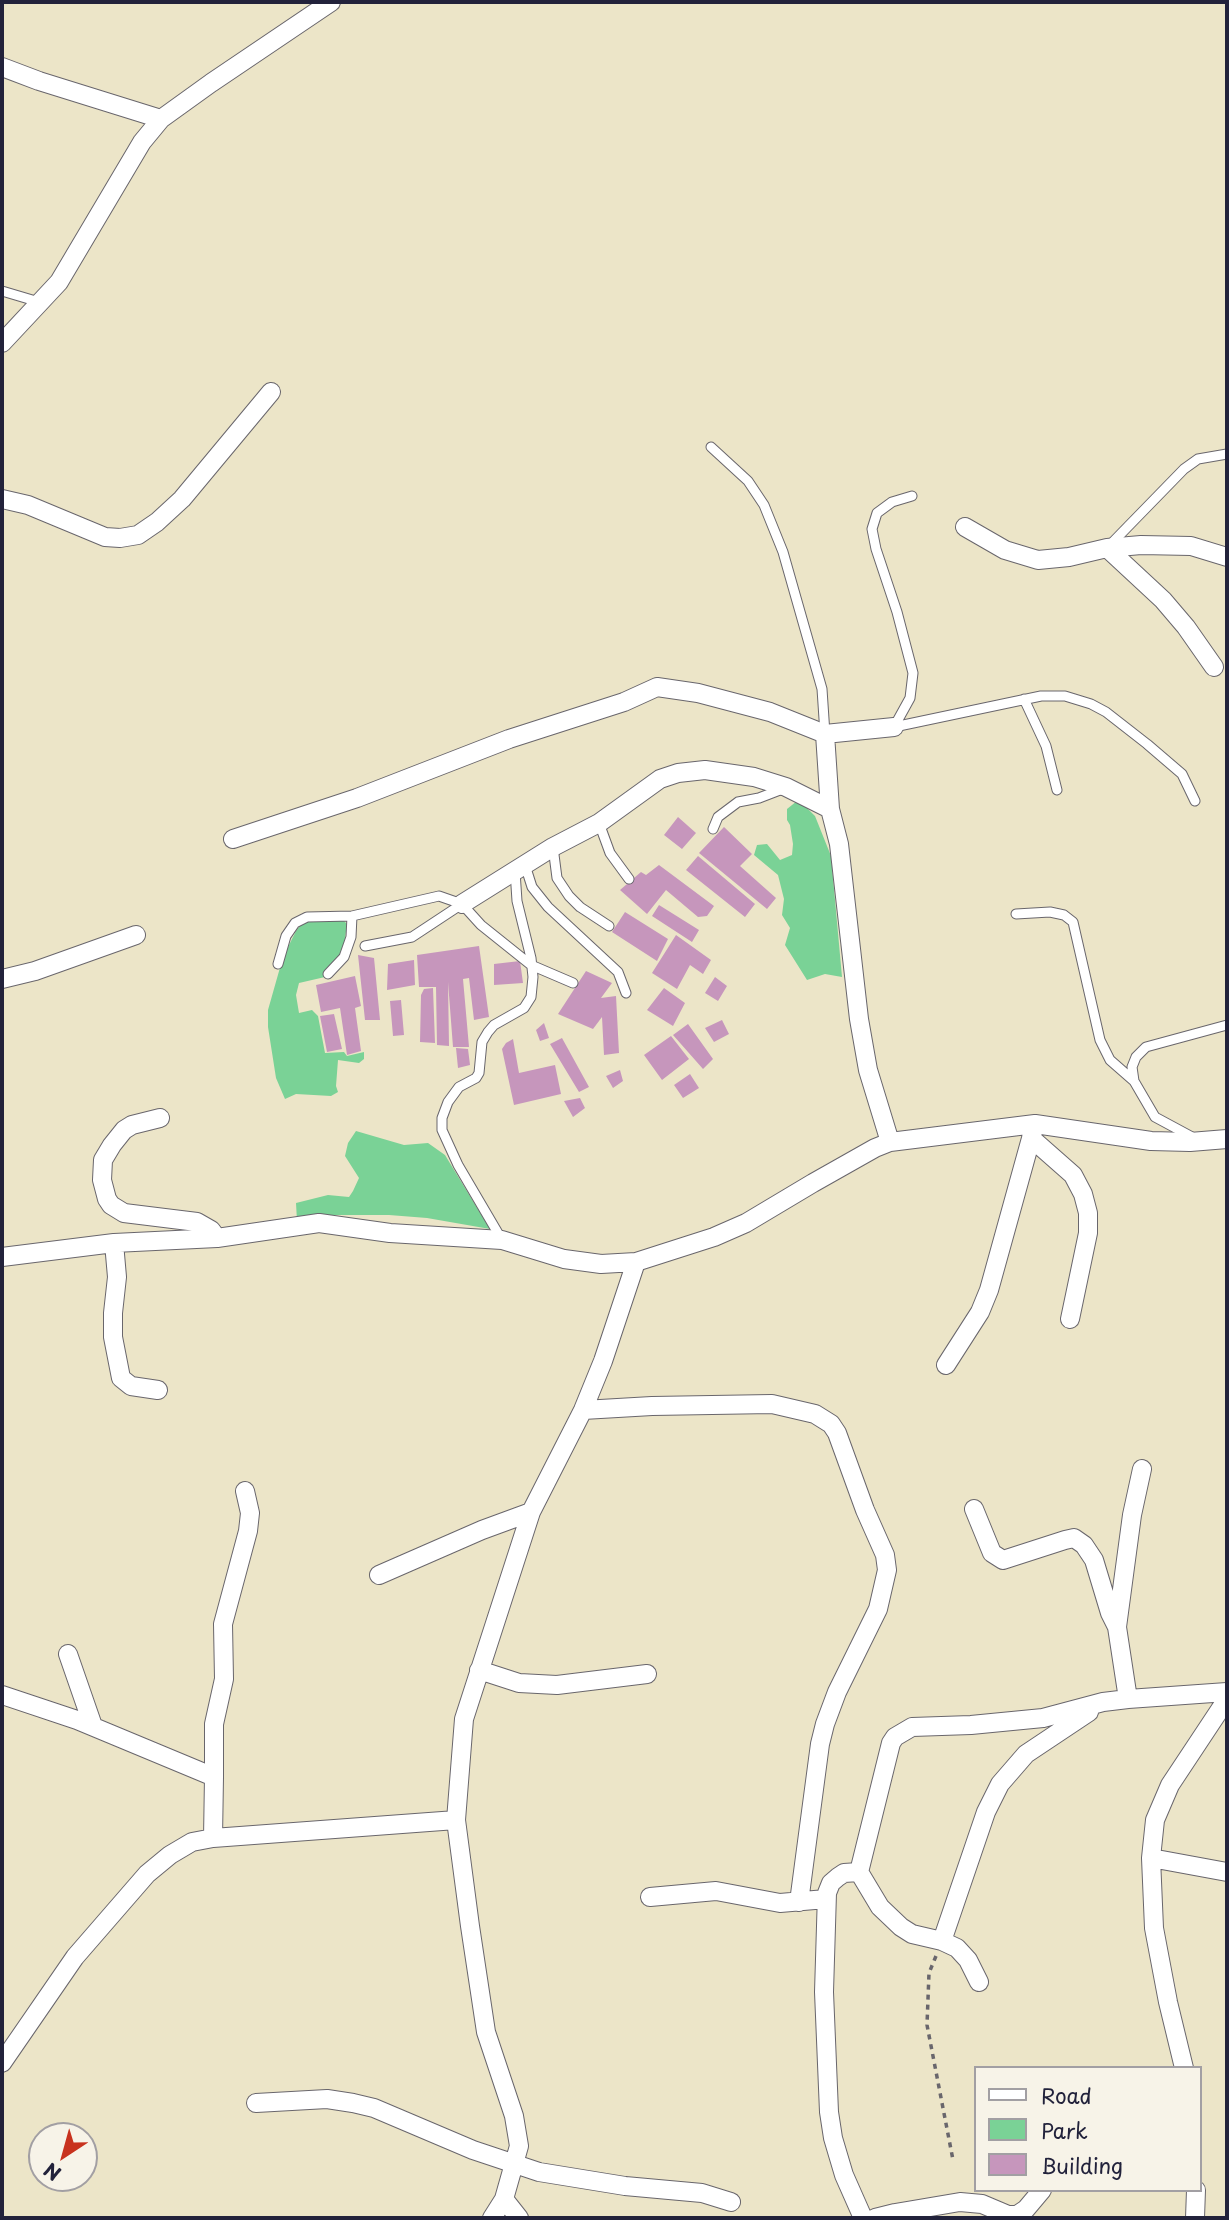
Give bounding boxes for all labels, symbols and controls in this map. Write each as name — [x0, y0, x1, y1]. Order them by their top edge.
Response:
legend — [974, 2066, 1201, 2192]
text: Road — [1041, 2079, 1092, 2111]
text: Park — [1041, 2114, 1088, 2146]
north arrow — [28, 2122, 98, 2192]
text: Building — [1041, 2149, 1123, 2181]
text: N — [38, 2157, 66, 2188]

